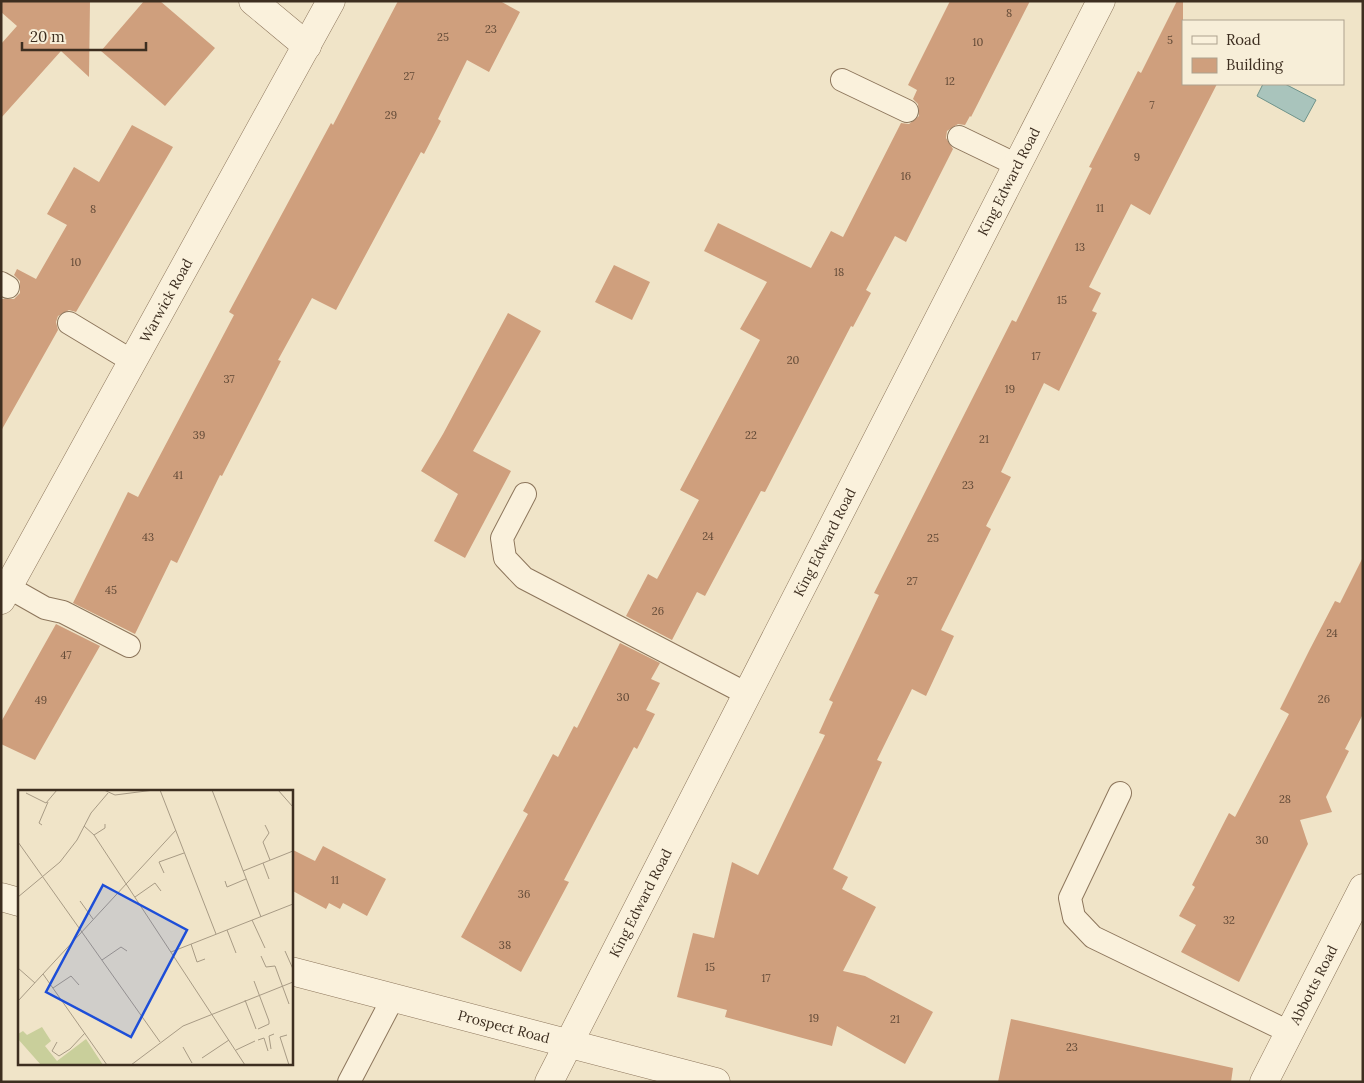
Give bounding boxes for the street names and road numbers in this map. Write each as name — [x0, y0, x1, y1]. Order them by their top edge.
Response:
street label: King Edward Road — [974, 124, 1044, 239]
street label: Warwick Road — [136, 255, 196, 346]
street label: King Edward Road — [789, 485, 860, 600]
street label: King Edward Road — [605, 846, 676, 960]
street label: Abbotts Road — [1285, 942, 1341, 1029]
street label: Prospect Road — [456, 1006, 552, 1047]

